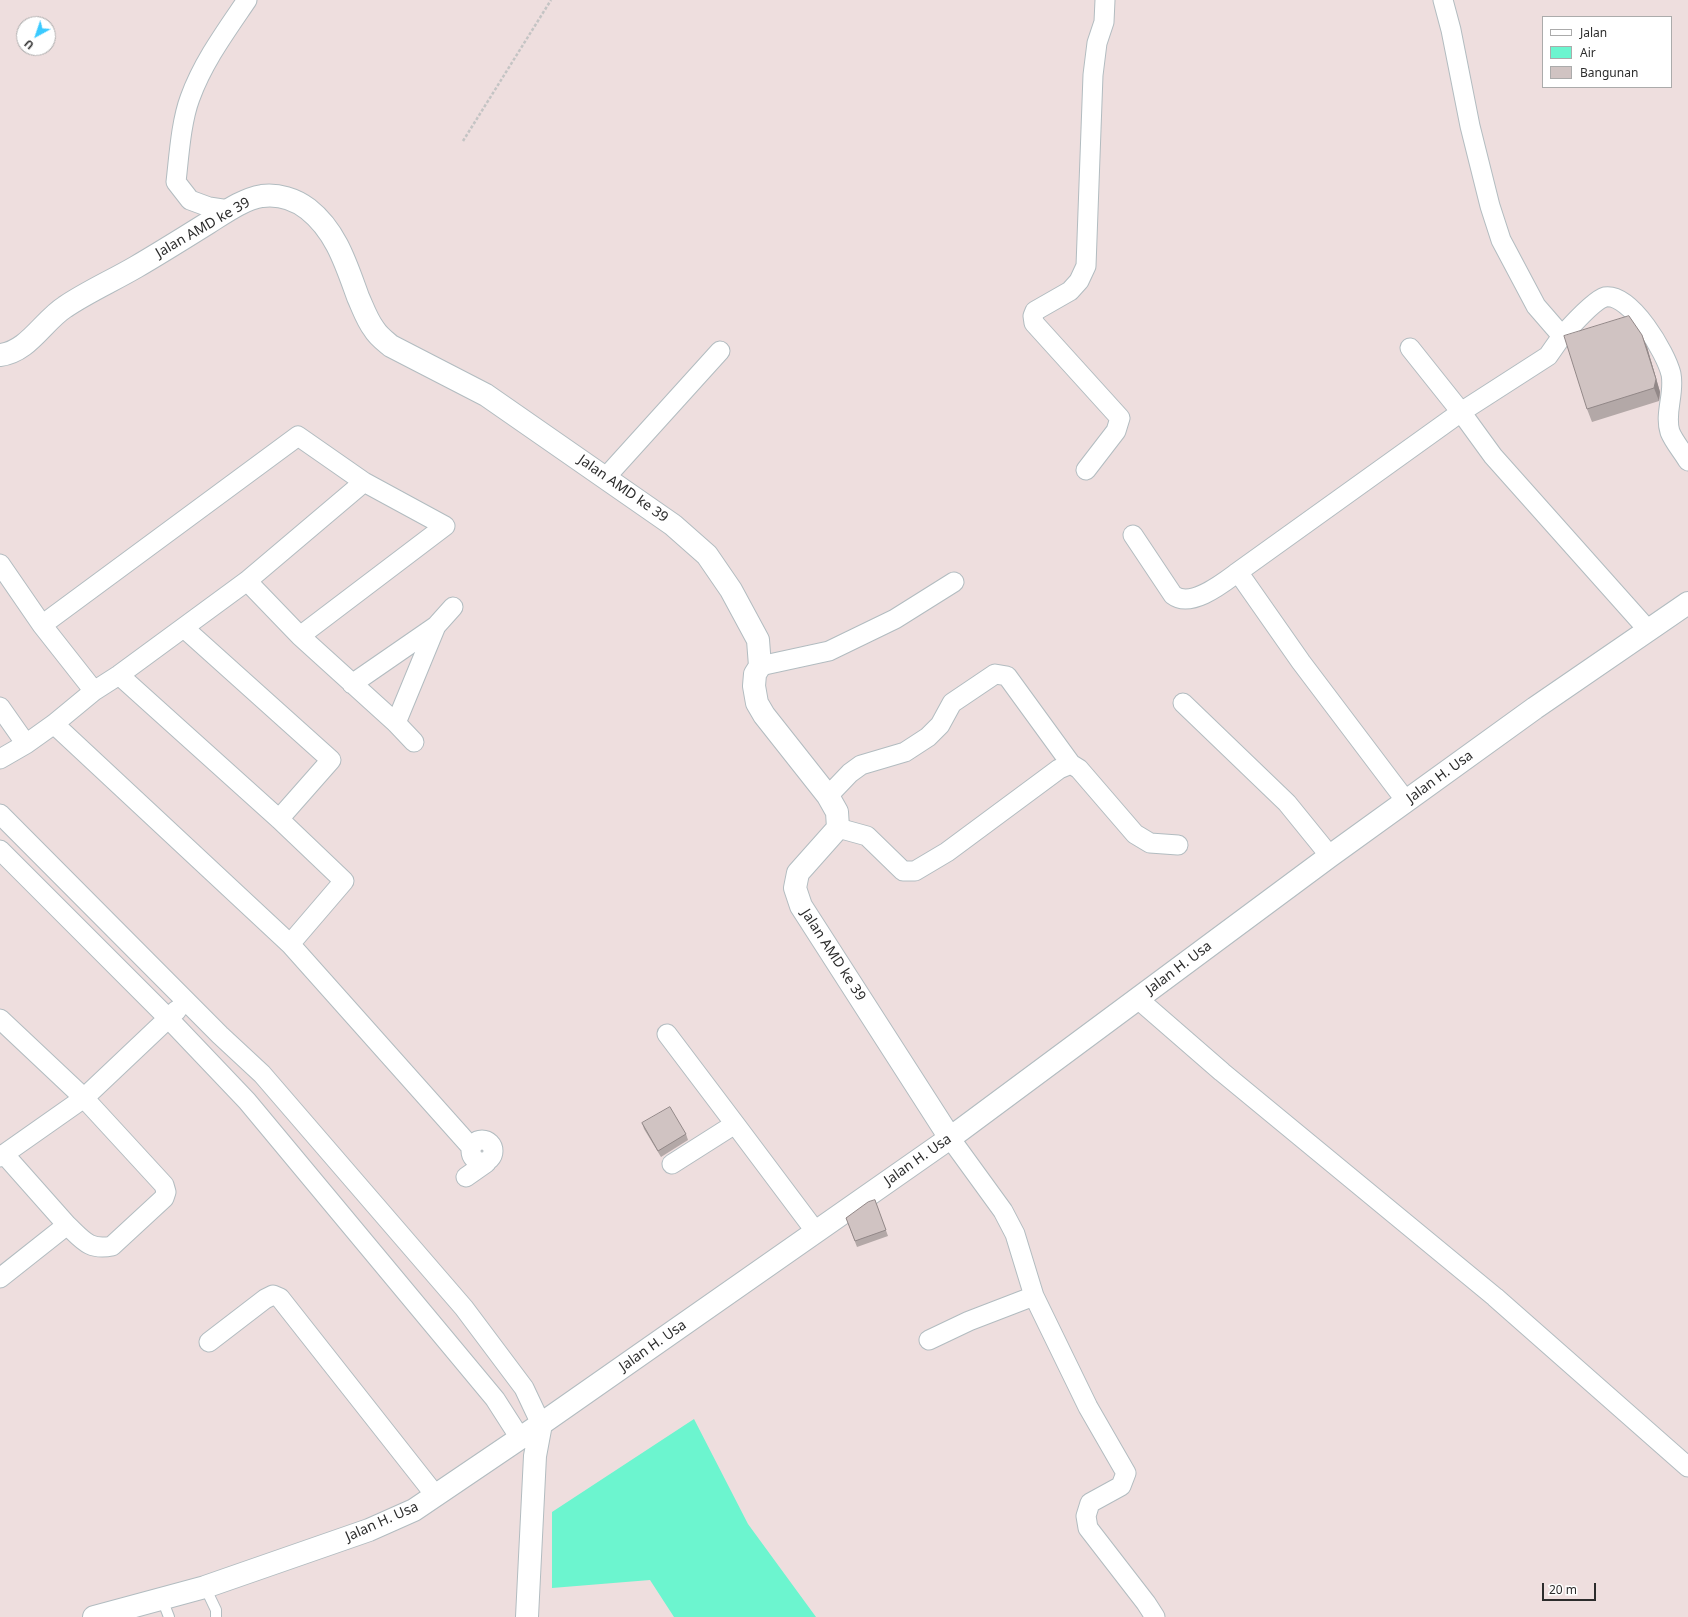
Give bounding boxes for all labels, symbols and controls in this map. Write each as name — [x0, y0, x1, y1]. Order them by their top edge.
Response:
north arrow — [16, 16, 56, 56]
legend — [1542, 16, 1672, 88]
text: Jalan — [1580, 24, 1607, 41]
text: U — [21, 36, 37, 53]
text: Air — [1580, 44, 1596, 61]
text: Bangunan — [1580, 64, 1638, 81]
street label: Jalan AMD ke 39 — [153, 194, 253, 262]
street label: Jalan AMD ke 39 — [575, 452, 671, 526]
street label: Jalan H. Usa — [1404, 747, 1476, 807]
street label: Jalan AMD ke 39 — [797, 906, 869, 1004]
street label: Jalan H. Usa — [1143, 938, 1215, 998]
street label: Jalan H. Usa — [881, 1131, 955, 1189]
street label: Jalan H. Usa — [616, 1317, 690, 1375]
street label: Jalan H. Usa — [343, 1498, 421, 1546]
scale bar — [1544, 1575, 1598, 1601]
text: 20 m — [1549, 1581, 1577, 1598]

